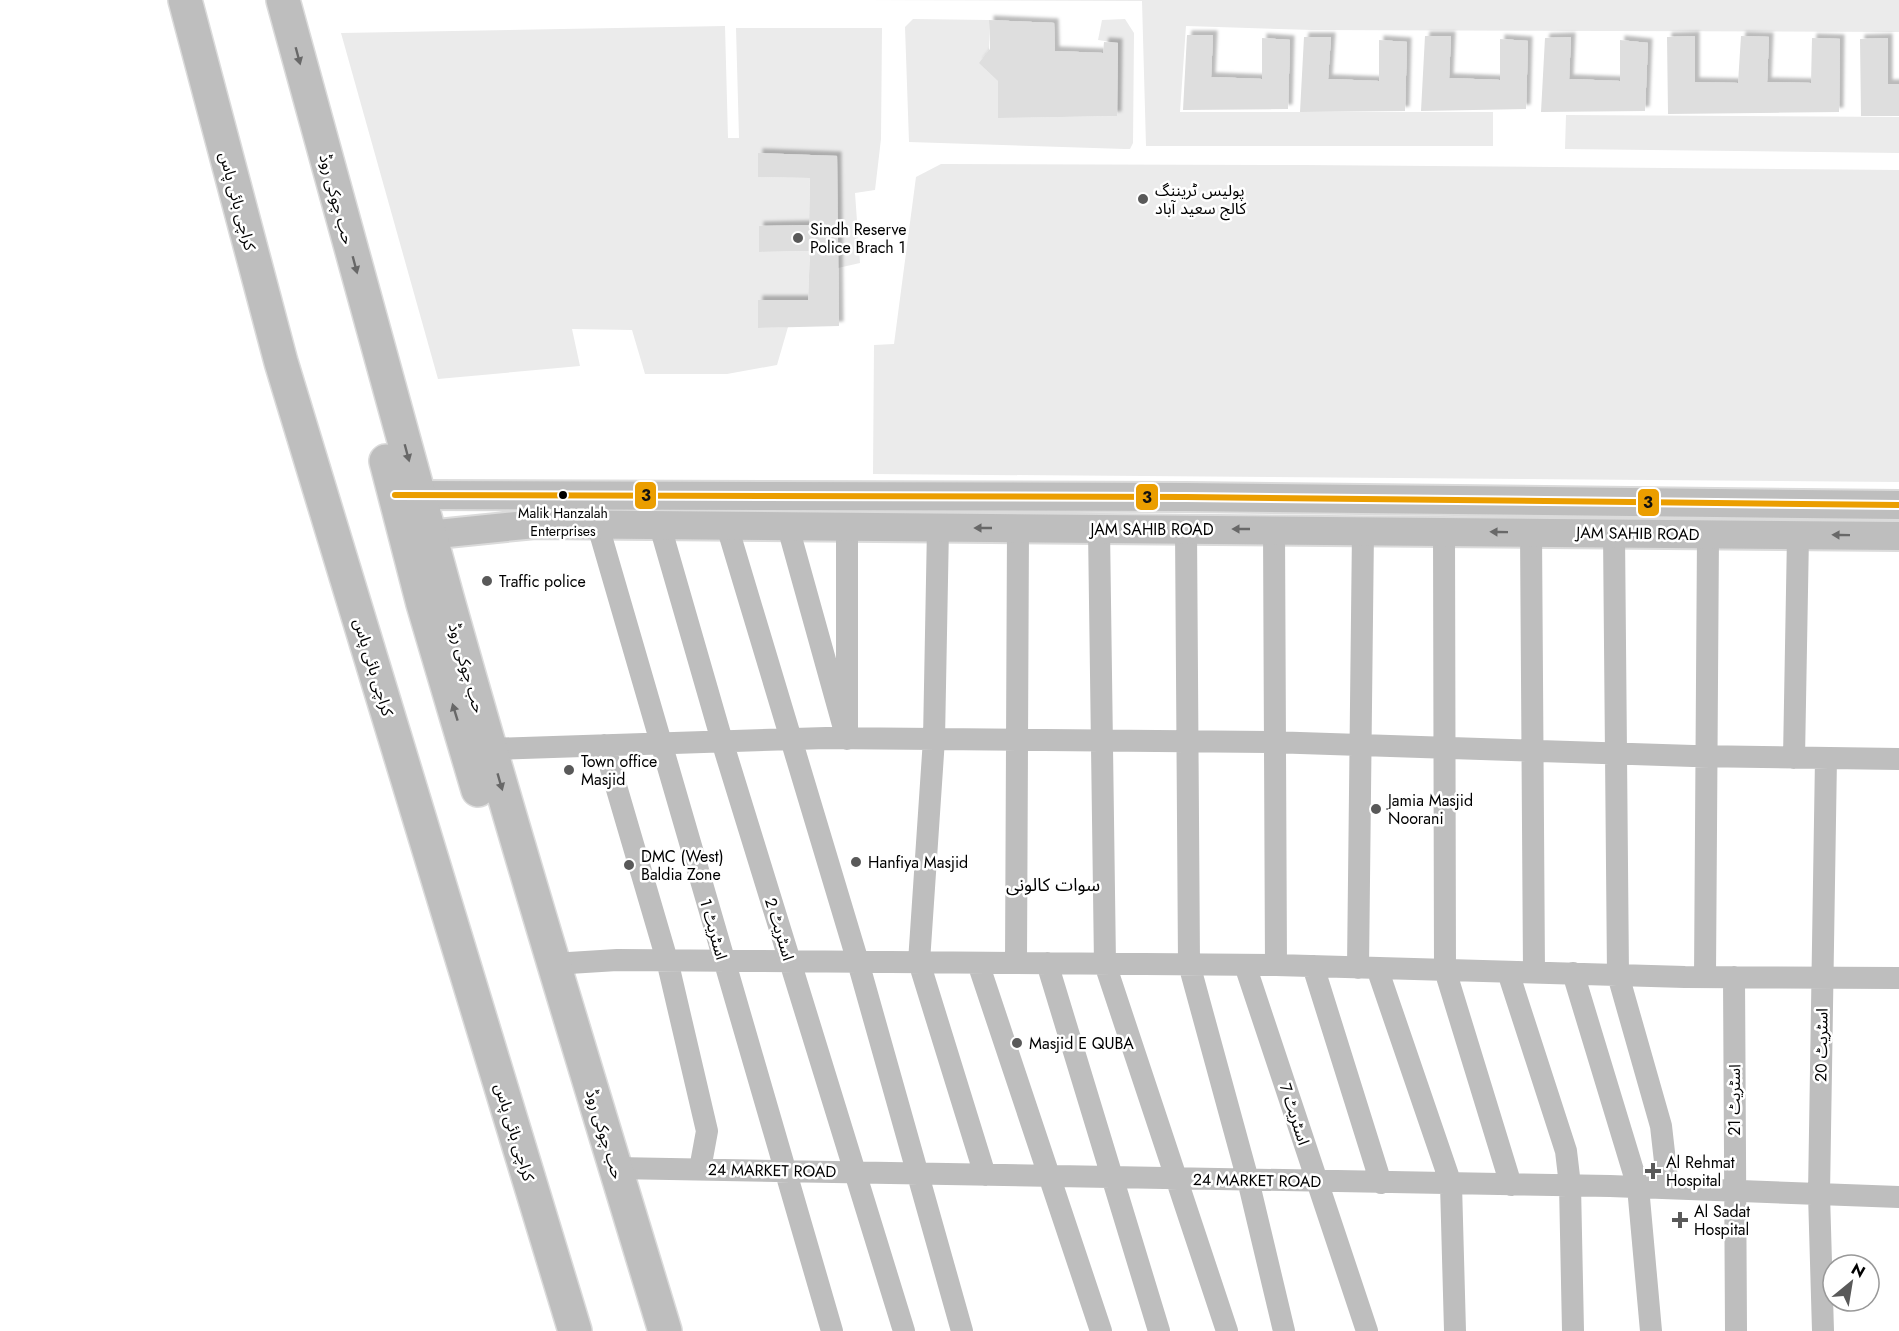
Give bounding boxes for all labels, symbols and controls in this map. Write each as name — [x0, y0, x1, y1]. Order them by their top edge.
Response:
one-way arrow — [294, 47, 304, 66]
street label: کراچی بائی پاس — [213, 149, 262, 253]
street label: حب چوکی روڈ — [313, 151, 360, 247]
place label: پولیس ٹریننگ کالج سعید آباد — [1155, 179, 1247, 221]
marker: پولیس ٹریننگ کالج سعید آباد — [1136, 192, 1150, 206]
place label: Sindh Reserve Police Brach 1 — [810, 218, 907, 259]
marker: Sindh Reserve Police Brach 1 — [791, 231, 805, 245]
one-way arrow — [351, 256, 360, 274]
one-way arrow — [403, 444, 412, 462]
line badge: 3 — [634, 481, 657, 510]
line badge: 3 — [1135, 483, 1159, 511]
text: 3 — [641, 484, 651, 507]
text: 3 — [1142, 486, 1152, 509]
line badge: 3 — [1637, 488, 1660, 517]
marker: Malik Hanzalah Enterprises — [557, 489, 569, 501]
text: 3 — [1643, 491, 1653, 514]
place label: Malik Hanzalah Enterprises — [518, 503, 608, 541]
street label: JAM SAHIB ROAD — [1088, 518, 1214, 541]
street label: JAM SAHIB ROAD — [1574, 521, 1700, 546]
one-way arrow — [973, 523, 992, 533]
one-way arrow — [1231, 524, 1250, 534]
one-way arrow — [1489, 527, 1508, 537]
one-way arrow — [1831, 530, 1850, 540]
place label: Traffic police — [499, 570, 586, 593]
marker: Traffic police — [480, 574, 494, 588]
street label: کراچی بائی پاس — [348, 616, 399, 719]
street label: حب چوکی روڈ — [443, 621, 490, 716]
one-way arrow — [450, 703, 459, 721]
place label: Town office Masjid — [581, 750, 657, 791]
marker: Town office Masjid — [562, 763, 576, 777]
one-way arrow — [496, 773, 505, 791]
place label: Jamia Masjid Noorani — [1386, 789, 1473, 830]
marker: Jamia Masjid Noorani — [1369, 802, 1383, 816]
place label: DMC (West) Baldia Zone — [641, 845, 724, 886]
place label: Hanfiya Masjid — [868, 851, 968, 874]
marker: Hanfiya Masjid — [849, 855, 863, 869]
marker: DMC (West) Baldia Zone — [622, 858, 636, 872]
district label: سوات کالونی — [1006, 872, 1100, 898]
street label: اسٹریٹ 2 — [759, 895, 800, 963]
street label: اسٹریٹ 1 — [694, 896, 733, 962]
street label: اسٹریٹ 20 — [1809, 1008, 1834, 1082]
place label: Masjid E QUBA — [1029, 1032, 1134, 1055]
marker: Masjid E QUBA — [1010, 1036, 1024, 1050]
street label: اسٹریٹ 21 — [1723, 1064, 1746, 1136]
street label: اسٹریٹ 7 — [1274, 1080, 1315, 1148]
street label: کراچی بائی پاس — [489, 1081, 540, 1184]
street label: حب چوکی روڈ — [580, 1087, 629, 1182]
place label: Al Rehmat Hospital — [1666, 1151, 1735, 1192]
street label: 24 MARKET ROAD — [708, 1158, 836, 1183]
marker: Al Rehmat Hospital — [1644, 1162, 1662, 1180]
street label: 24 MARKET ROAD — [1193, 1168, 1321, 1193]
place label: Al Sadat Hospital — [1694, 1200, 1750, 1241]
marker: Al Sadat Hospital — [1671, 1211, 1689, 1229]
north arrow — [1821, 1253, 1881, 1313]
text: N — [1847, 1257, 1870, 1284]

